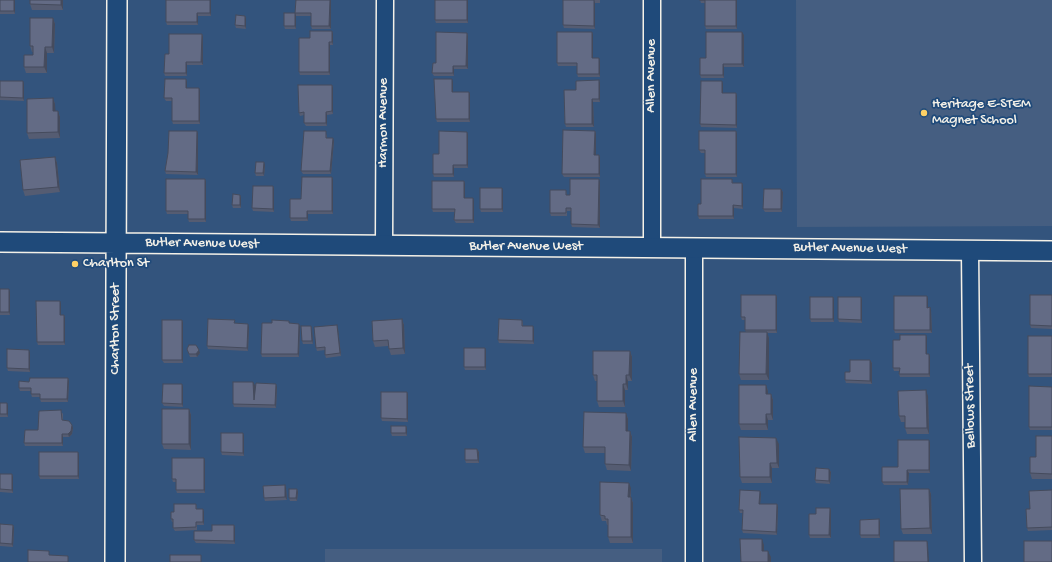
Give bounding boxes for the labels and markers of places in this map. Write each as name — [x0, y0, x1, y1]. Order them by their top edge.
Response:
place label: Heritage E-STEM Magnet School — [932, 97, 1031, 130]
marker: Heritage E-STEM Magnet School — [919, 108, 929, 118]
place label: Charlton St — [83, 256, 149, 272]
marker: Charlton St — [70, 259, 80, 269]

